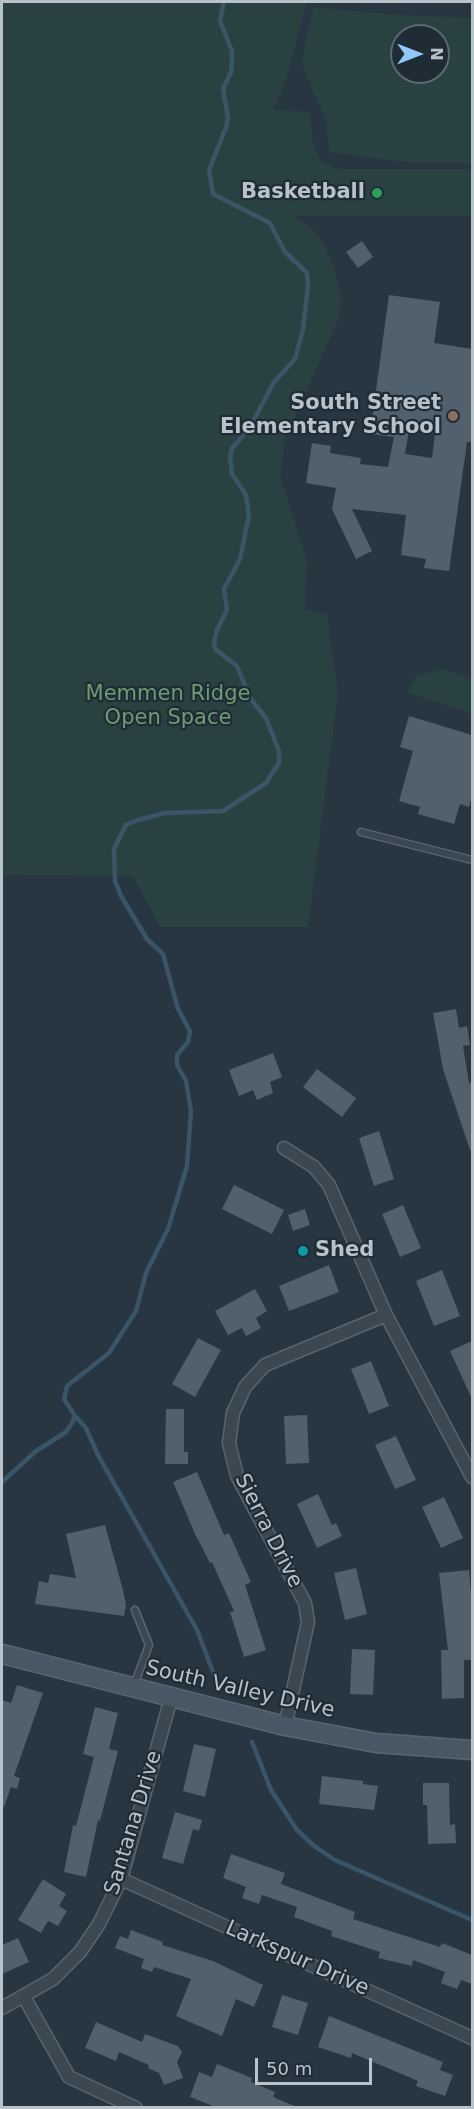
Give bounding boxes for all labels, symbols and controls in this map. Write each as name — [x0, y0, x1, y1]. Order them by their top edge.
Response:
north arrow — [390, 24, 450, 84]
text: N — [427, 47, 446, 61]
place label: Basketball — [241, 180, 365, 206]
marker: Basketball — [370, 186, 384, 200]
place label: South Street Elementary School — [220, 391, 441, 441]
marker: South Street Elementary School — [446, 409, 460, 423]
park label: Memmen Ridge Open Space — [86, 682, 250, 732]
place label: Shed — [315, 1238, 374, 1264]
marker: Shed — [296, 1244, 310, 1258]
street label: Sierra Drive — [229, 1470, 307, 1592]
street label: South Valley Drive — [143, 1656, 337, 1724]
street label: Santana Drive — [100, 1748, 168, 1898]
street label: Larkspur Drive — [221, 1916, 373, 2002]
scale bar — [258, 2046, 375, 2084]
text: 50 m — [266, 2058, 312, 2079]

